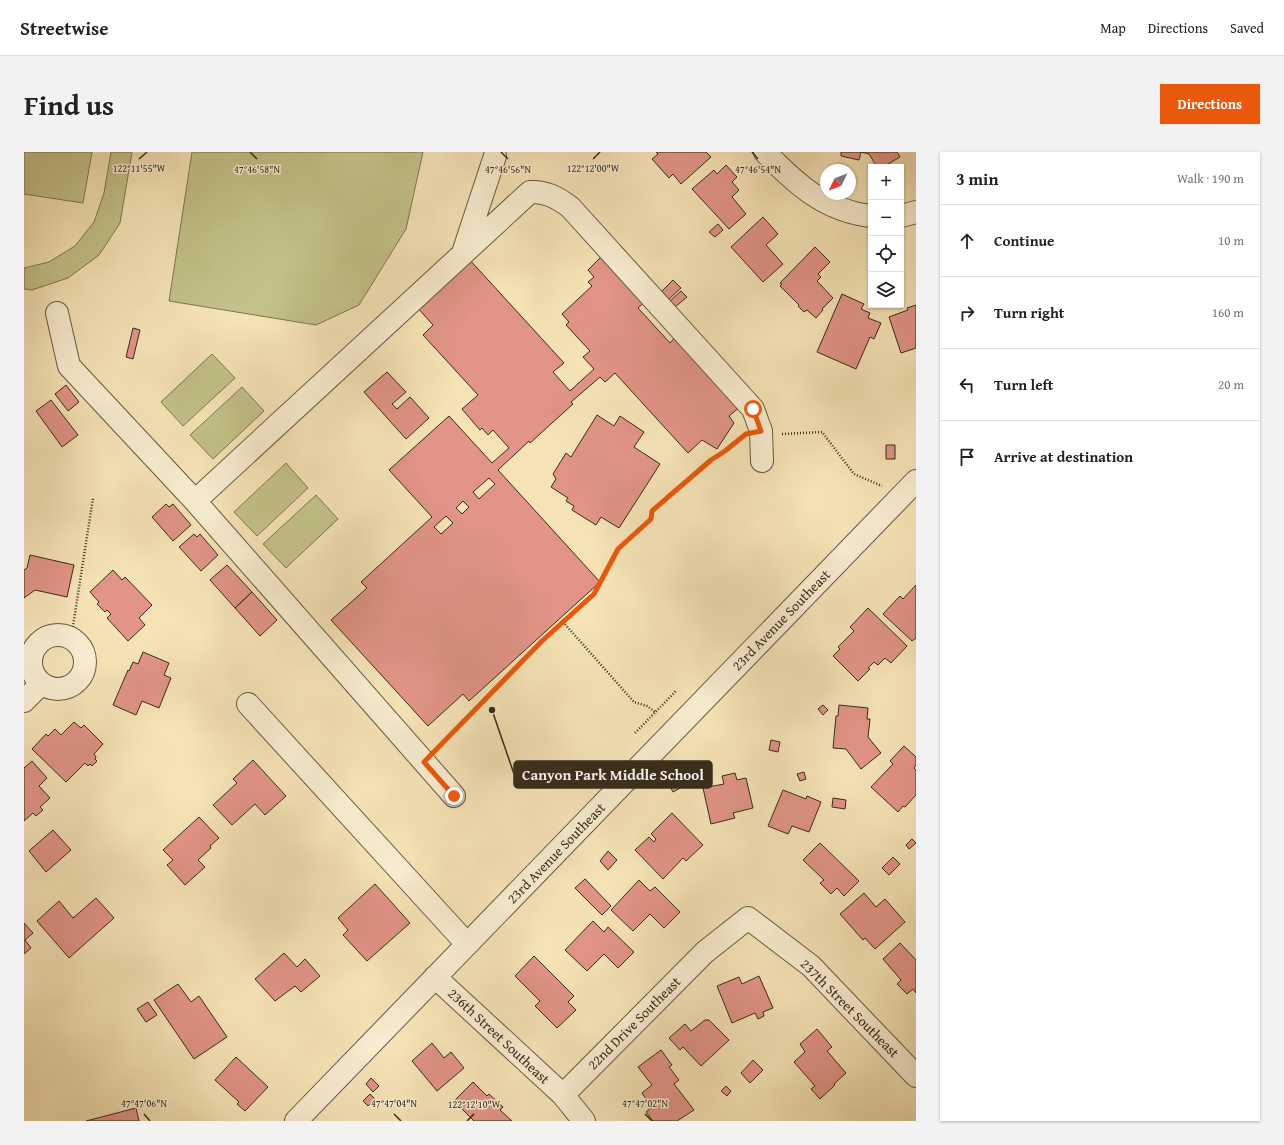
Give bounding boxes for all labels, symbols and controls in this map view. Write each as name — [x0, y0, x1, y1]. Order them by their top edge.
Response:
text: Streetwise — [20, 14, 109, 42]
text: Map — [1100, 18, 1126, 38]
text: Directions — [1148, 18, 1208, 38]
text: Saved — [1230, 18, 1264, 38]
text: Find us — [24, 84, 114, 125]
button: Directions — [1160, 84, 1260, 124]
text: 122°11'55"W — [113, 161, 166, 176]
text: 122°12'00"W — [567, 161, 620, 176]
text: 47°46'58"N — [234, 162, 280, 177]
text: 47°46'56"N — [485, 162, 531, 177]
text: 47°46'54"N — [735, 162, 781, 177]
north arrow — [820, 164, 856, 200]
map controls — [868, 164, 904, 308]
button: + — [868, 164, 904, 200]
text: 3 min — [956, 166, 998, 191]
text: Walk · 190 m — [1177, 169, 1244, 188]
button: − — [868, 200, 904, 236]
icon: ahead — [956, 230, 978, 252]
text: Continue — [994, 230, 1055, 251]
text: 10 m — [1218, 231, 1244, 250]
button: locate — [868, 236, 904, 272]
button: layers — [868, 272, 904, 308]
icon: right — [956, 302, 978, 324]
text: Turn right — [994, 302, 1065, 323]
text: 160 m — [1212, 303, 1244, 322]
icon: left — [956, 374, 978, 396]
text: Turn left — [994, 374, 1053, 395]
text: 20 m — [1218, 375, 1244, 394]
route start — [744, 400, 762, 418]
icon: arrive — [956, 446, 978, 468]
text: Arrive at destination — [994, 446, 1133, 467]
street label: 23rd Avenue Southeast — [727, 565, 835, 675]
callout: Canyon Park Middle School — [514, 761, 712, 788]
text: Canyon Park Middle School — [522, 764, 704, 785]
route end — [445, 787, 463, 805]
street label: 23rd Avenue Southeast — [502, 798, 610, 908]
street label: 237th Street Southeast — [796, 954, 904, 1062]
street label: 22nd Drive Southeast — [583, 972, 685, 1074]
street label: 236th Street Southeast — [444, 983, 554, 1089]
text: 47°47'06"N — [121, 1096, 167, 1111]
text: 47°47'04"N — [371, 1096, 417, 1111]
text: 47°47'02"N — [622, 1096, 668, 1111]
text: 122°12'10"W — [448, 1097, 501, 1112]

